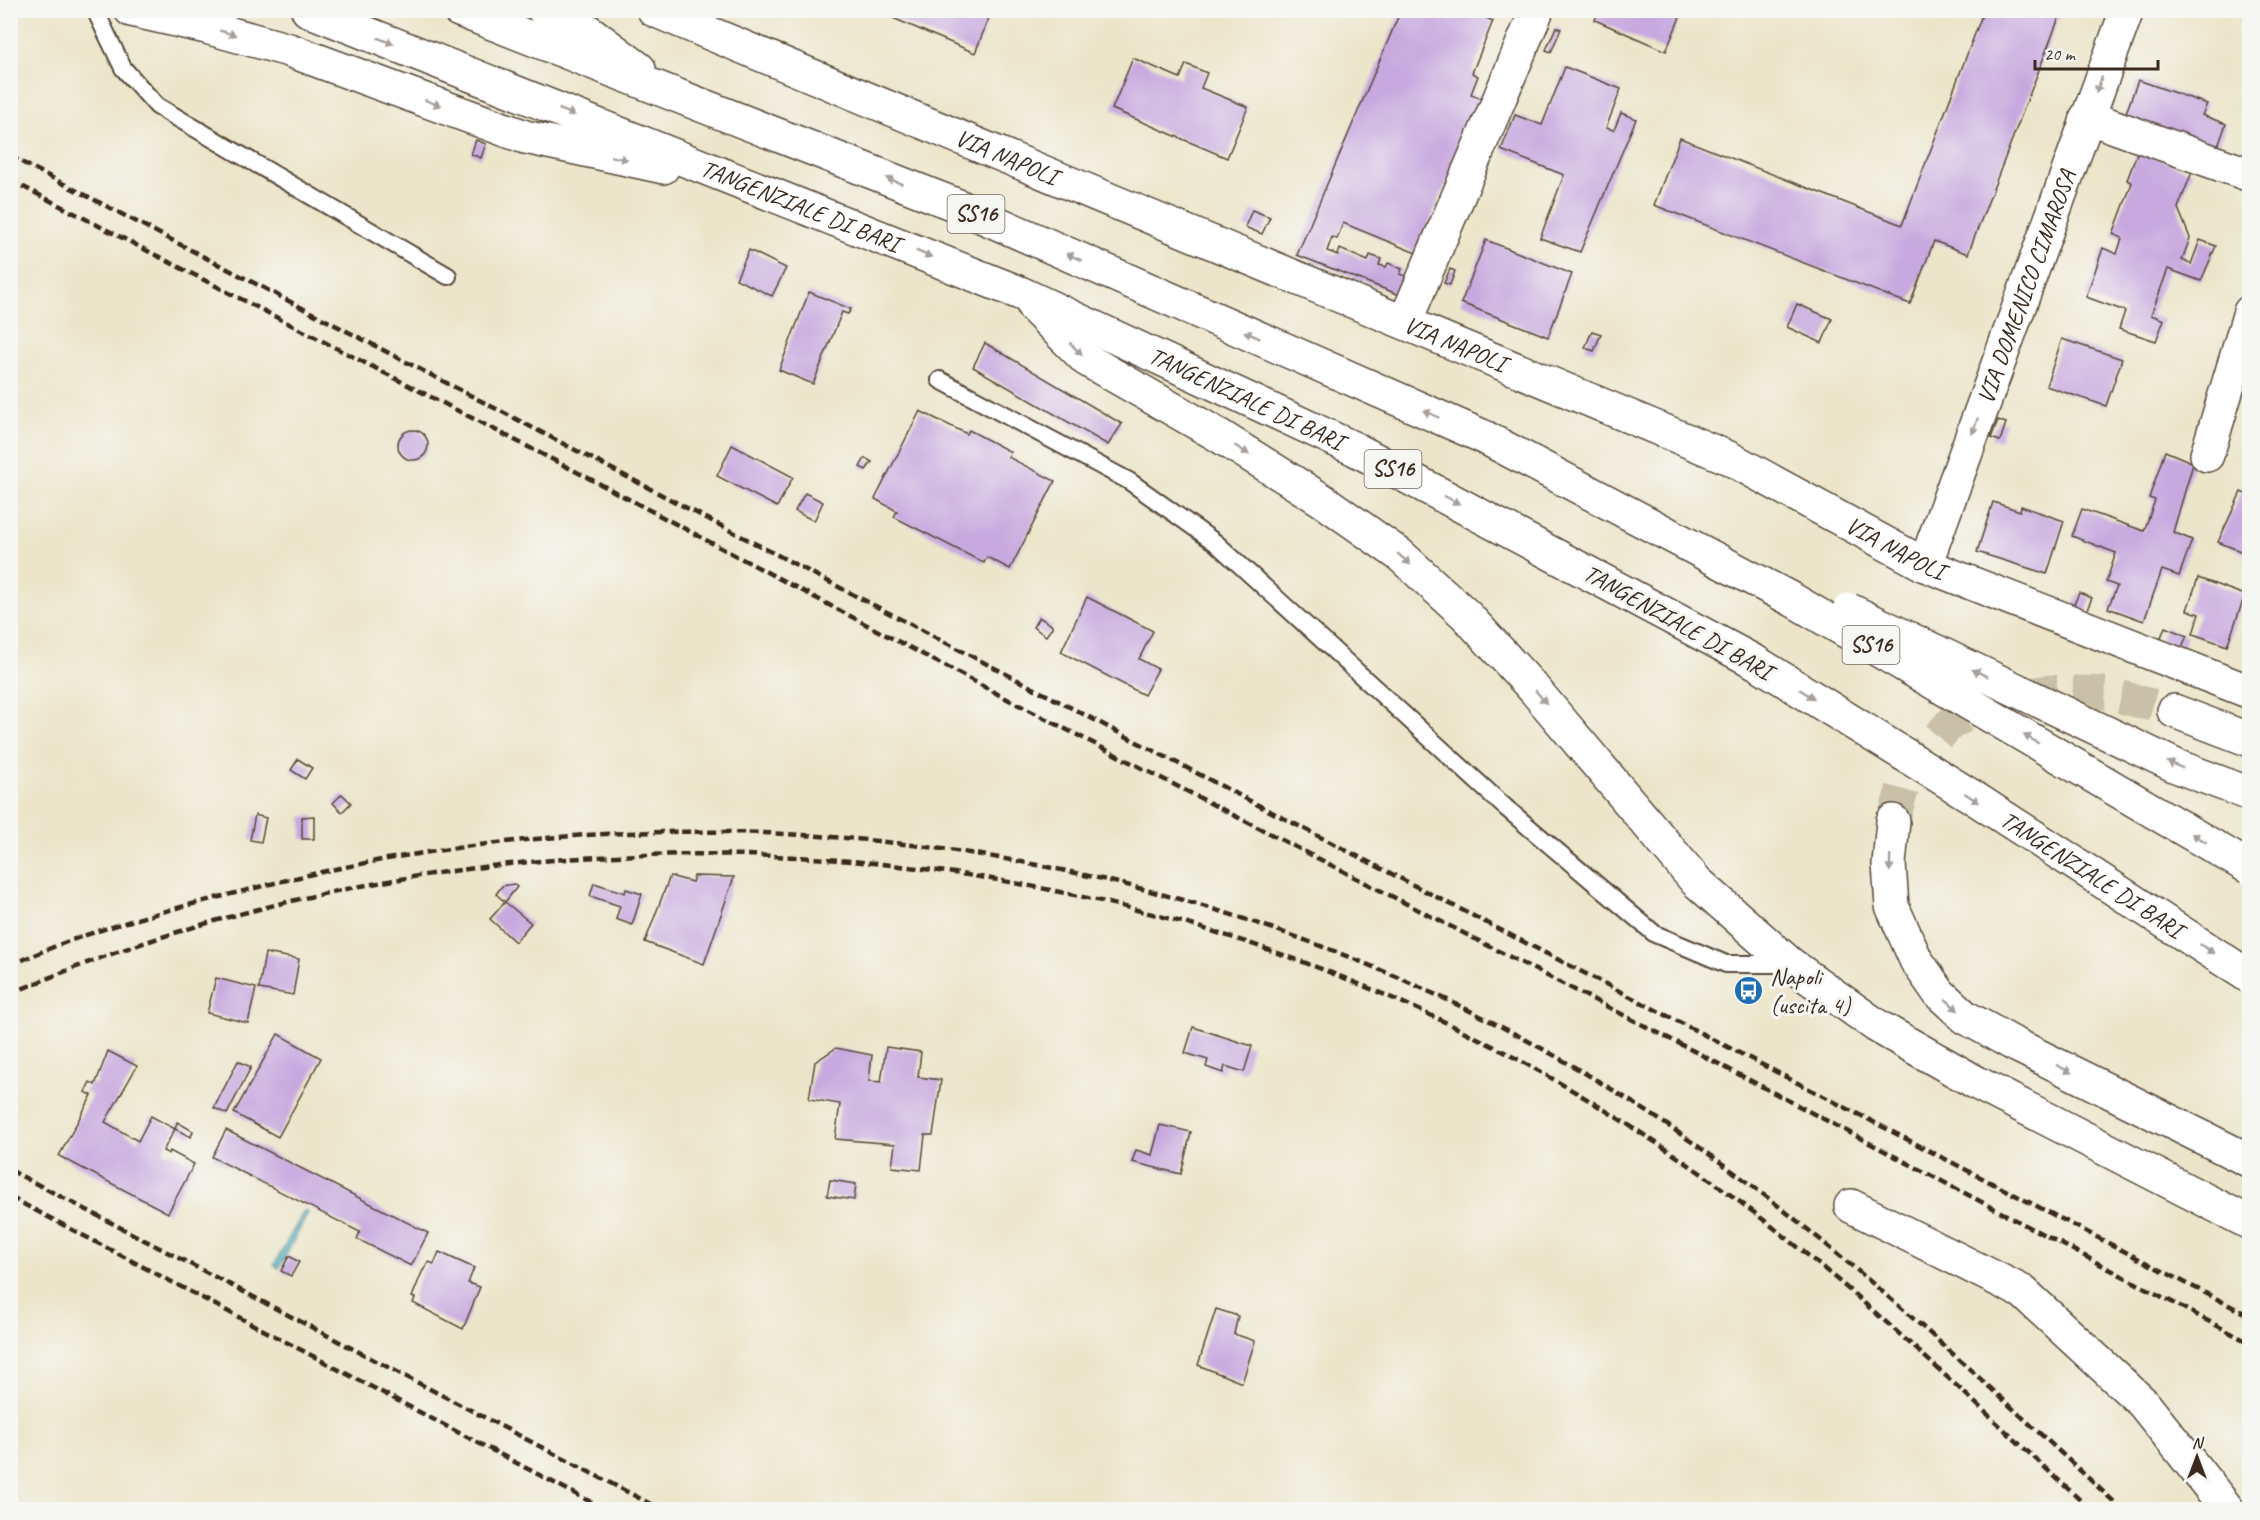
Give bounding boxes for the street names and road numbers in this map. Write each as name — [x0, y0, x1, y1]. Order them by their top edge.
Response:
street label: VIA NAPOLI — [951, 122, 1067, 194]
street label: TANGENZIALE DI BARI — [697, 153, 909, 261]
street label: VIA DOMENICO CIMAROSA — [1970, 165, 2083, 408]
road number: SS16 — [948, 195, 1004, 233]
street label: VIA NAPOLI — [1400, 309, 1516, 381]
street label: TANGENZIALE DI BARI — [1144, 340, 1354, 459]
road number: SS16 — [1364, 450, 1422, 488]
street label: VIA NAPOLI — [1841, 510, 1954, 588]
street label: TANGENZIALE DI BARI — [1578, 558, 1782, 689]
road number: SS16 — [1842, 626, 1900, 664]
street label: TANGENZIALE DI BARI — [1995, 804, 2193, 947]

